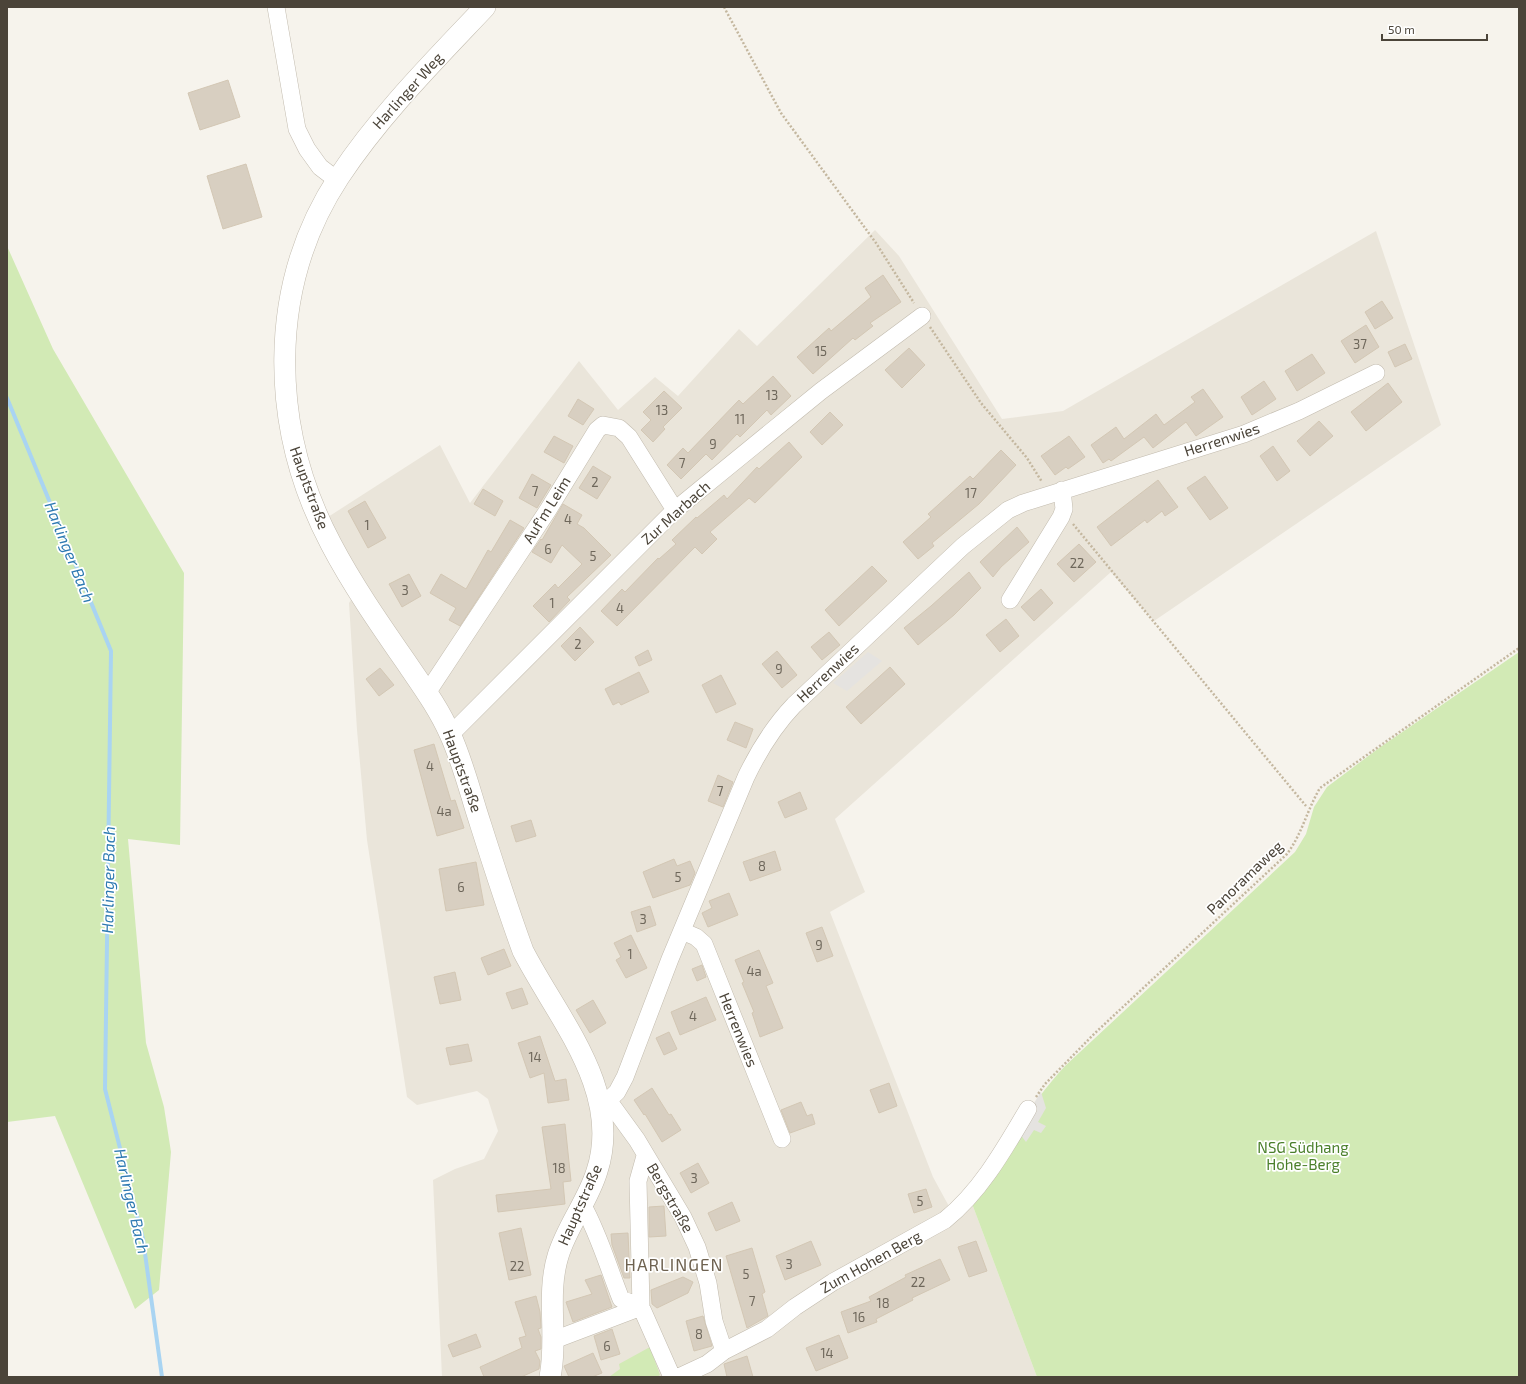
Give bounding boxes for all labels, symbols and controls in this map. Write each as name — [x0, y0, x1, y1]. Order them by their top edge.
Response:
scale bar — [1382, 16, 1487, 42]
text: 50 m — [1388, 22, 1415, 36]
street label: Harlinger Weg — [368, 48, 447, 132]
house number: 37 — [1353, 336, 1367, 352]
house number: 15 — [815, 343, 827, 359]
house number: 13 — [766, 387, 778, 403]
house number: 13 — [656, 402, 668, 418]
house number: 11 — [735, 411, 745, 427]
street label: Herrenwies — [1182, 418, 1262, 460]
house number: 9 — [709, 436, 717, 452]
street label: Hauptstraße — [287, 444, 333, 532]
house number: 7 — [679, 455, 686, 471]
street label: Auf'm Leim — [518, 473, 574, 546]
house number: 2 — [591, 474, 599, 490]
street label: Zur Marbach — [637, 477, 713, 548]
house number: 7 — [532, 483, 539, 499]
house number: 17 — [965, 485, 977, 501]
water label: Harlinger Bach — [42, 498, 99, 605]
house number: 4 — [564, 511, 572, 527]
house number: 1 — [364, 517, 370, 533]
house number: 6 — [544, 541, 552, 557]
house number: 5 — [590, 548, 597, 564]
house number: 22 — [1070, 555, 1084, 571]
house number: 3 — [401, 582, 409, 598]
house number: 1 — [549, 595, 555, 611]
house number: 4 — [616, 600, 624, 616]
house number: 2 — [574, 636, 582, 652]
street label: Herrenwies — [792, 639, 862, 706]
house number: 9 — [775, 661, 783, 677]
street label: Hauptstraße — [440, 727, 486, 815]
house number: 4 — [426, 758, 434, 774]
house number: 7 — [717, 783, 724, 799]
house number: 4a — [436, 803, 452, 819]
water label: Harlinger Bach — [97, 826, 118, 934]
street label: Panoramaweg — [1203, 836, 1286, 918]
house number: 8 — [758, 858, 766, 874]
house number: 5 — [675, 869, 682, 885]
house number: 6 — [457, 879, 465, 895]
house number: 3 — [639, 911, 647, 927]
house number: 9 — [815, 937, 823, 953]
house number: 1 — [627, 946, 633, 962]
house number: 4a — [746, 963, 762, 979]
street label: Herrenwies — [716, 990, 762, 1069]
house number: 4 — [689, 1008, 697, 1024]
house number: 14 — [528, 1049, 542, 1065]
park label: NSG Südhang Hohe-Berg — [1257, 1138, 1349, 1173]
water label: Harlinger Bach — [111, 1146, 154, 1255]
street label: Bergstraße — [644, 1159, 698, 1236]
house number: 18 — [552, 1160, 566, 1176]
street label: Hauptstraße — [553, 1161, 605, 1248]
house number: 3 — [690, 1170, 698, 1186]
house number: 5 — [917, 1193, 924, 1209]
street label: Zum Hohen Berg — [817, 1226, 925, 1296]
district label: HARLINGEN — [625, 1254, 723, 1274]
house number: 3 — [785, 1256, 793, 1272]
house number: 22 — [510, 1258, 524, 1274]
house number: 5 — [743, 1266, 750, 1282]
house number: 22 — [911, 1274, 925, 1290]
house number: 7 — [749, 1293, 756, 1309]
house number: 18 — [876, 1295, 890, 1311]
house number: 16 — [853, 1309, 865, 1325]
house number: 8 — [695, 1326, 703, 1342]
house number: 6 — [603, 1338, 611, 1354]
house number: 14 — [820, 1345, 834, 1361]

